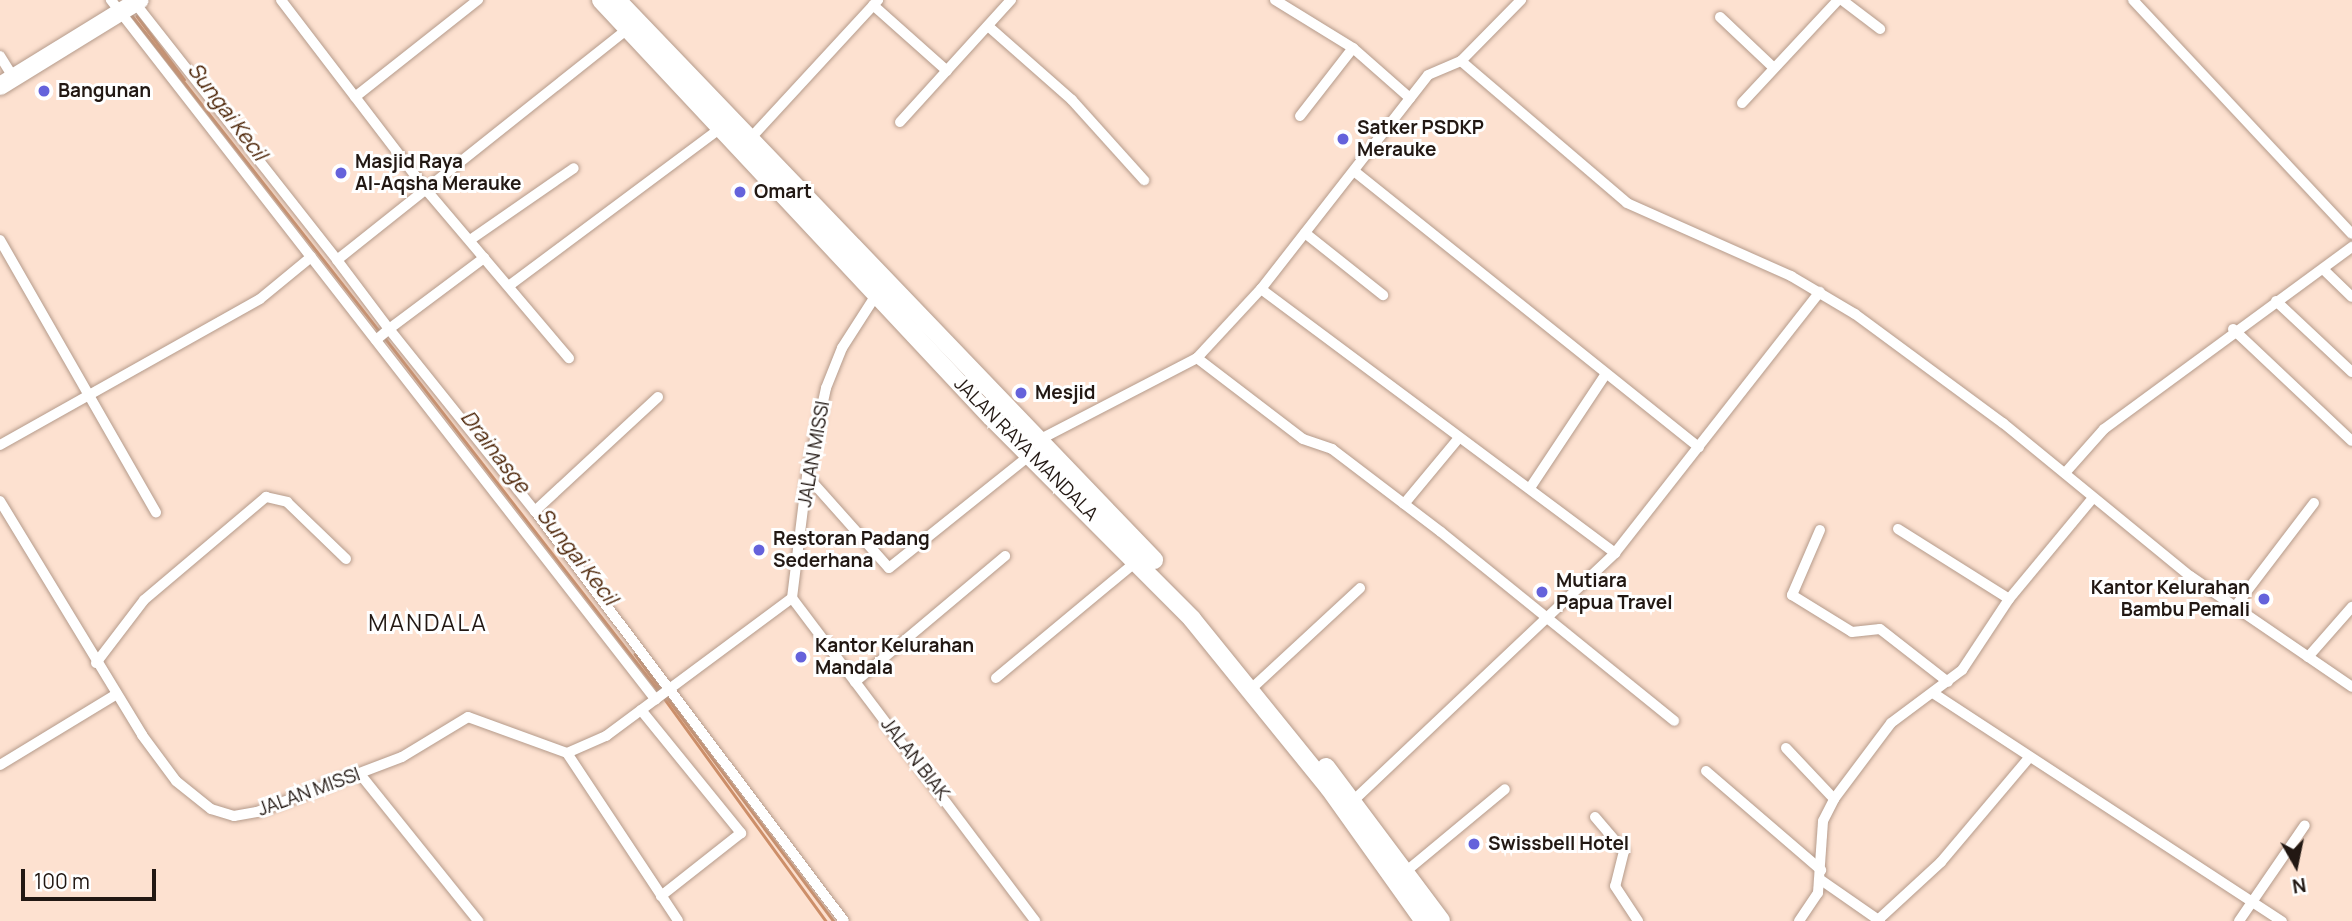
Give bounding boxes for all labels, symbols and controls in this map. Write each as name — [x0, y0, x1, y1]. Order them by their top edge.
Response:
water label: Sungai Kecil — [183, 57, 273, 165]
place label: Bangunan — [58, 80, 151, 102]
marker: Bangunan — [36, 83, 52, 99]
place label: Satker PSDKP Merauke — [1357, 117, 1484, 161]
marker: Satker PSDKP Merauke — [1335, 131, 1351, 147]
place label: Masjid Raya Al-Aqsha Merauke — [355, 151, 521, 195]
marker: Masjid Raya Al-Aqsha Merauke — [333, 165, 349, 181]
place label: Omart — [754, 181, 812, 203]
marker: Omart — [732, 184, 748, 200]
street label: JALAN RAYA MANDALA — [949, 372, 1103, 526]
place label: Mesjid — [1035, 382, 1096, 404]
marker: Mesjid — [1013, 385, 1029, 401]
street label: JALAN MISSI — [793, 399, 835, 509]
water label: Drainasge — [456, 405, 536, 497]
water label: Sungai Kecil — [532, 502, 624, 610]
place label: Restoran Padang Sederhana — [773, 528, 930, 572]
marker: Restoran Padang Sederhana — [751, 542, 767, 558]
place label: Mutiara Papua Travel — [1556, 570, 1673, 614]
place label: Kantor Kelurahan Bambu Pemali — [2091, 577, 2250, 621]
marker: Mutiara Papua Travel — [1534, 584, 1550, 600]
marker: Kantor Kelurahan Bambu Pemali — [2256, 591, 2272, 607]
district label: MANDALA — [369, 608, 487, 636]
place label: Kantor Kelurahan Mandala — [815, 635, 974, 679]
marker: Kantor Kelurahan Mandala — [793, 649, 809, 665]
street label: JALAN BIAK — [876, 713, 954, 805]
street label: JALAN MISSI — [255, 763, 363, 821]
north arrow — [2261, 830, 2331, 900]
place label: Swissbell Hotel — [1488, 833, 1629, 855]
marker: Swissbell Hotel — [1466, 836, 1482, 852]
scale bar — [24, 855, 159, 899]
text: 100 m — [34, 867, 90, 895]
text: N — [2291, 872, 2308, 900]

